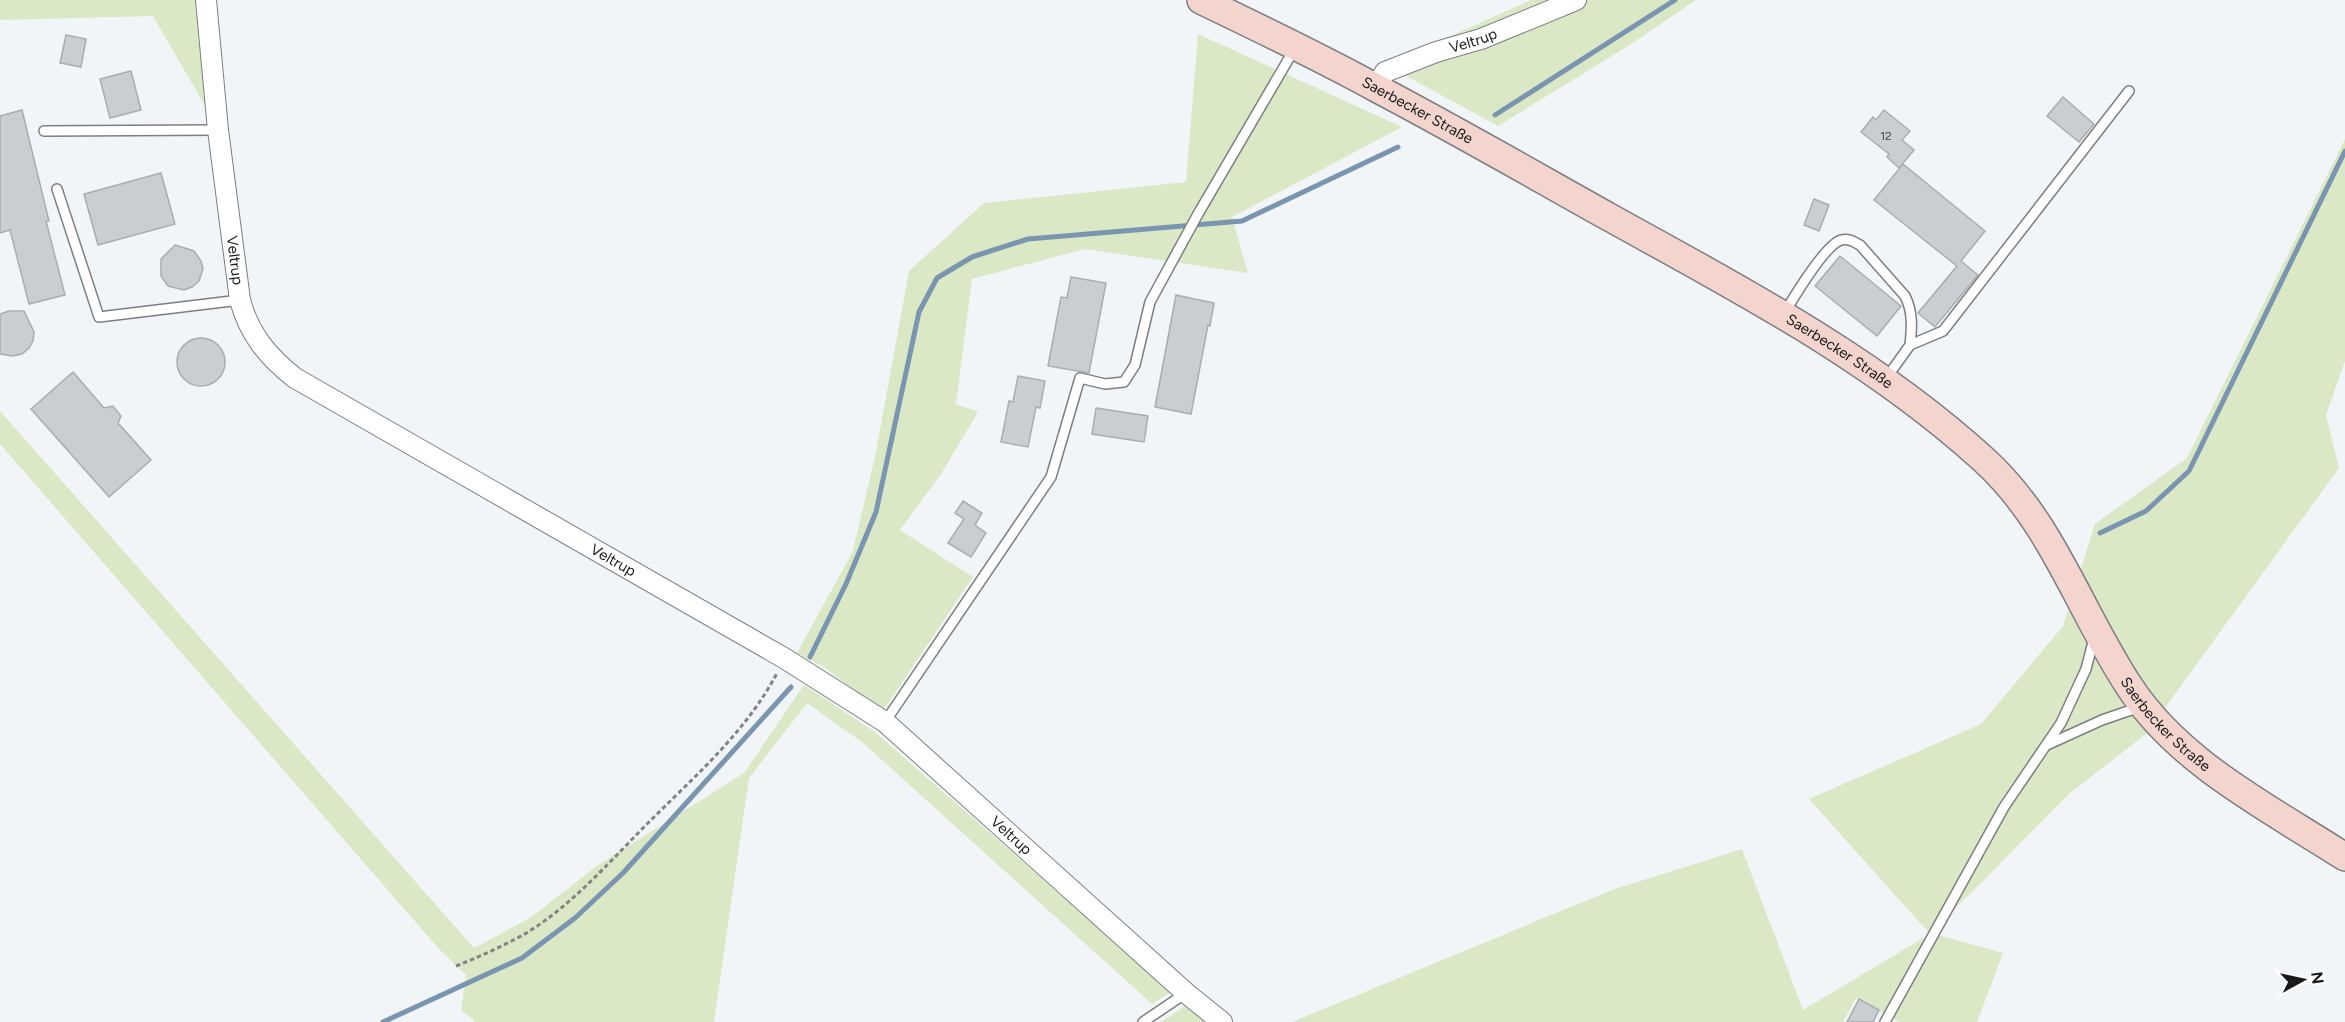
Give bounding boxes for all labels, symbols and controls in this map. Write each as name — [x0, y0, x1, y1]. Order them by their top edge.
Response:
street label: Veltrup — [1447, 24, 1500, 57]
street label: Saerbecker Straße — [1359, 73, 1476, 148]
house number: 12 — [1880, 129, 1892, 143]
street label: Veltrup — [223, 235, 247, 286]
street label: Saerbecker Straße — [1783, 310, 1896, 392]
street label: Veltrup — [587, 540, 639, 580]
street label: Saerbecker Straße — [2117, 674, 2214, 775]
street label: Veltrup — [987, 812, 1036, 859]
north arrow — [2273, 950, 2333, 1010]
text: N — [2307, 971, 2328, 985]

